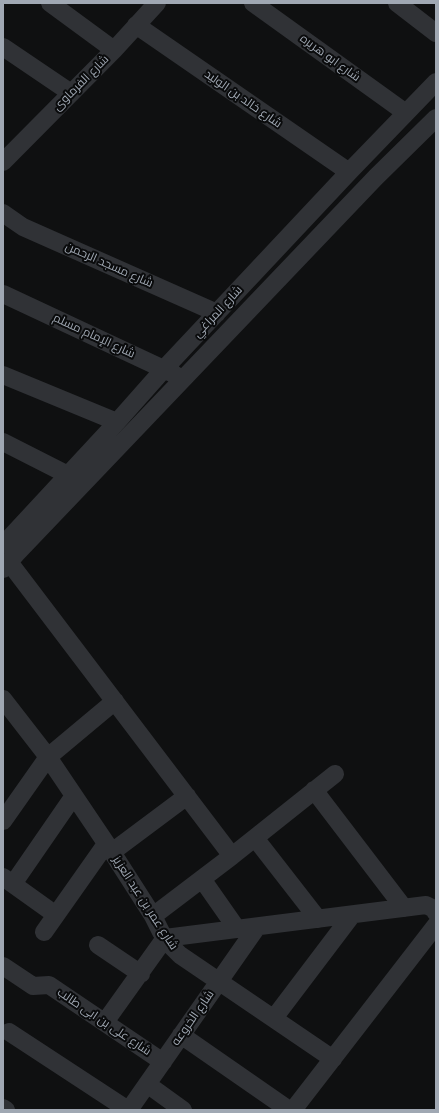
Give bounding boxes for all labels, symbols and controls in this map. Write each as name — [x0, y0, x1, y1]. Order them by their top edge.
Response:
street label: شارع ابو هريره — [297, 31, 363, 85]
street label: شارع الفرماوى — [50, 52, 112, 114]
street label: شارع خالد بن الوليد — [202, 67, 284, 131]
street label: شارع مسجد الرحمن — [63, 239, 155, 291]
street label: شارع المراغي — [190, 283, 246, 341]
street label: شارع الإمام مسلم — [51, 311, 137, 361]
street label: شارع عمر بن عبد العزيز — [109, 853, 181, 953]
street label: شارع على بن ابى طالب — [54, 985, 154, 1059]
street label: شارع الخروعه — [169, 987, 217, 1049]

